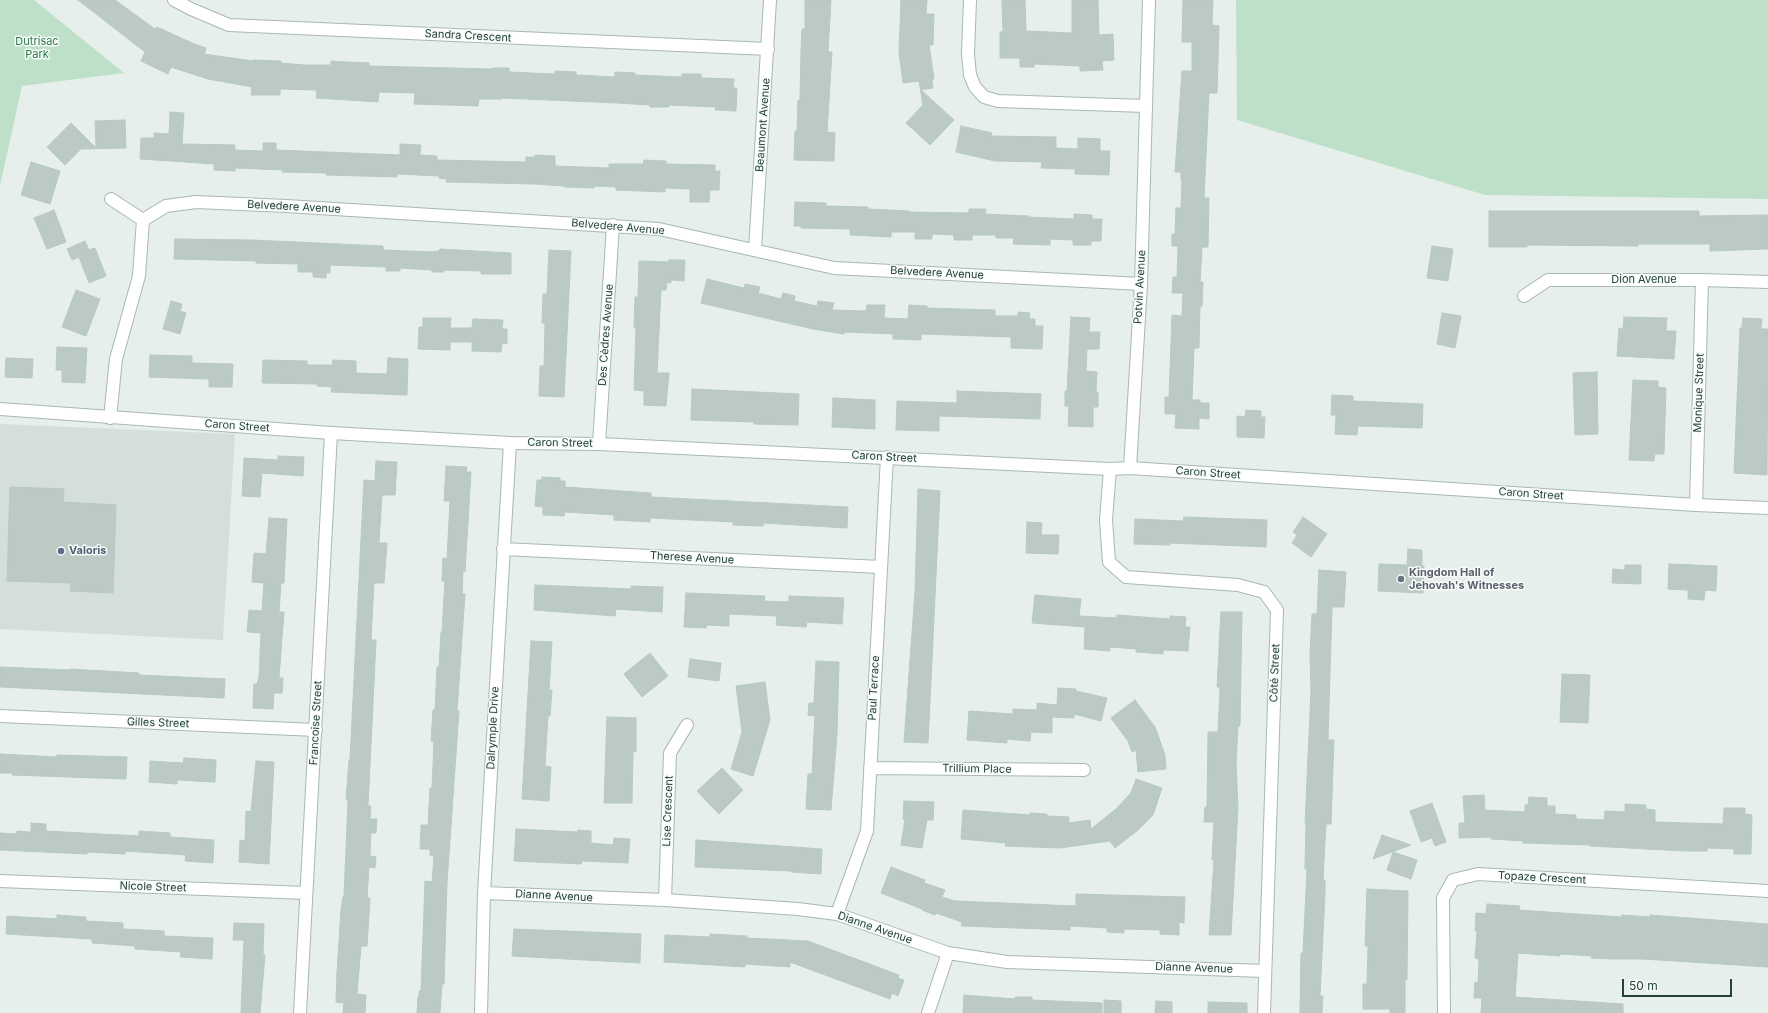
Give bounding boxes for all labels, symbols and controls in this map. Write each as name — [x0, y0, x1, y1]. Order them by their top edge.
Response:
street label: Sandra Crescent — [424, 27, 512, 45]
park label: Dutrisac Park — [15, 35, 59, 61]
street label: Beaumont Avenue — [753, 77, 773, 173]
street label: Belvedere Avenue — [247, 198, 341, 216]
street label: Belvedere Avenue — [571, 216, 665, 238]
street label: Potvin Avenue — [1131, 249, 1149, 325]
street label: Belvedere Avenue — [890, 264, 984, 282]
street label: Dion Avenue — [1611, 273, 1677, 287]
street label: Des Cèdres Avenue — [596, 283, 616, 387]
street label: Monique Street — [1691, 353, 1707, 433]
street label: Caron Street — [204, 417, 270, 435]
street label: Caron Street — [527, 436, 593, 450]
street label: Caron Street — [851, 449, 917, 465]
street label: Caron Street — [1175, 464, 1241, 482]
street label: Caron Street — [1498, 485, 1564, 503]
place label: Valoris — [69, 544, 106, 558]
marker: Valoris — [56, 546, 66, 556]
street label: Therese Avenue — [650, 549, 734, 567]
place label: Kingdom Hall of Jehovah's Witnesses — [1409, 566, 1524, 592]
marker: Kingdom Hall of Jehovah's Witnesses — [1396, 574, 1406, 584]
street label: Côté Street — [1267, 643, 1283, 703]
street label: Paul Terrace — [866, 655, 882, 721]
street label: Francoise Street — [307, 680, 325, 766]
street label: Dalrymple Drive — [484, 686, 502, 770]
street label: Gilles Street — [127, 715, 189, 731]
street label: Trillium Place — [942, 762, 1012, 776]
street label: Lise Crescent — [660, 775, 676, 847]
street label: Topaze Crescent — [1498, 869, 1586, 887]
street label: Nicole Street — [119, 879, 187, 895]
street label: Dianne Avenue — [515, 887, 593, 905]
street label: Dianne Avenue — [836, 909, 914, 947]
street label: Dianne Avenue — [1155, 960, 1233, 976]
scale bar — [1624, 971, 1734, 997]
text: 50 m — [1629, 978, 1658, 993]

